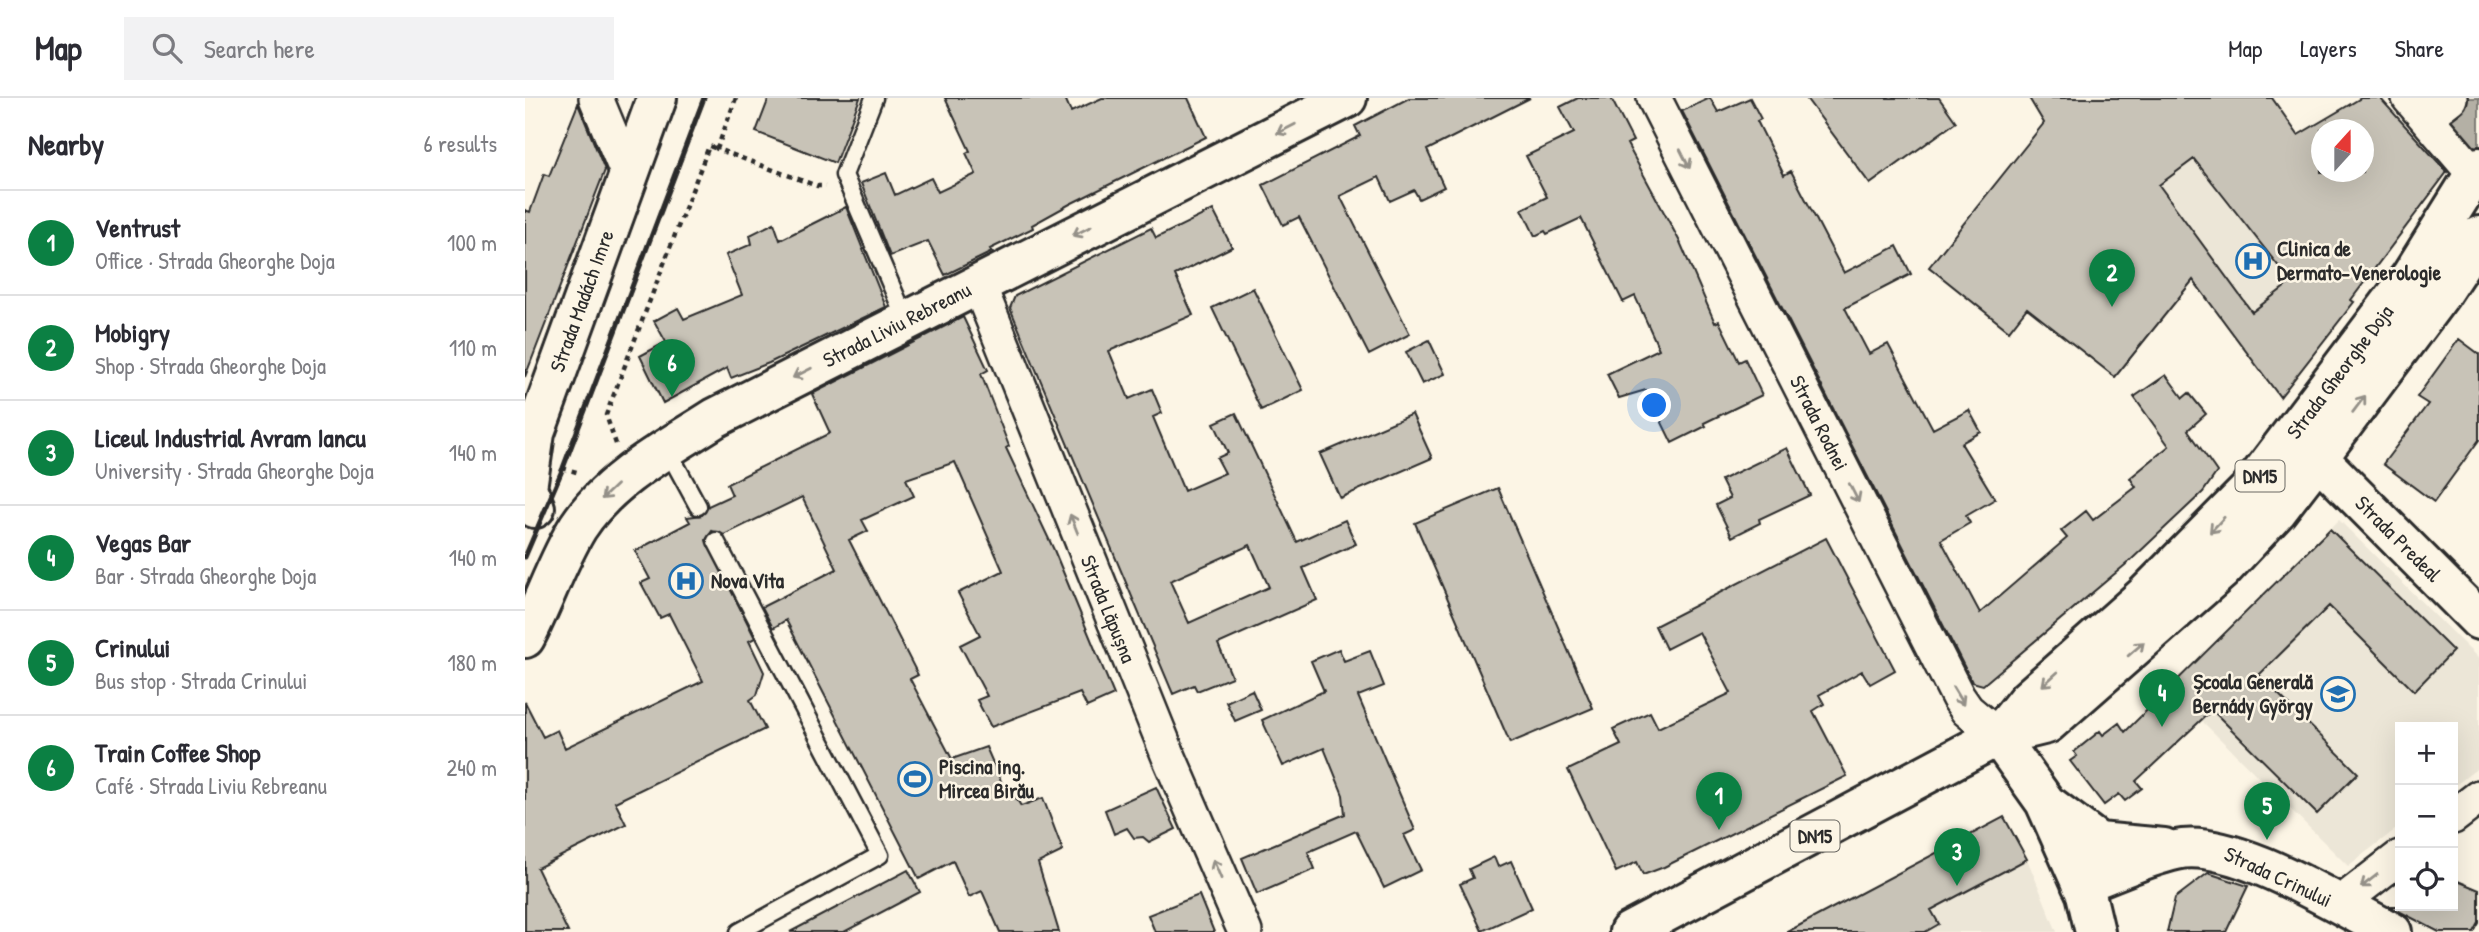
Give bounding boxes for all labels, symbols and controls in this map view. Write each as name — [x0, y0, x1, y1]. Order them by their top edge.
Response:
search box — [124, 17, 614, 80]
text: Map — [35, 26, 82, 70]
icon: search — [148, 29, 186, 67]
text: Search here — [204, 31, 315, 66]
text: Map — [2228, 32, 2262, 64]
text: Layers — [2300, 32, 2357, 64]
text: Share — [2395, 32, 2444, 64]
north arrow — [2311, 119, 2374, 182]
one-way arrow — [1276, 122, 1297, 136]
text: Nearby — [28, 124, 104, 164]
text: 6 results — [424, 128, 497, 159]
one-way arrow — [1679, 148, 1693, 169]
text: Ventrust — [95, 210, 180, 245]
one-way arrow — [1072, 224, 1093, 238]
street label: Strada Madách Imre — [542, 226, 621, 376]
text: 1 — [47, 227, 55, 258]
text: 100 m — [447, 227, 497, 258]
place label: Clinica de Dermato-Venerologie — [2277, 234, 2442, 288]
hospital icon: Clinica de Dermato-Venerologie — [2234, 242, 2272, 280]
text: Office · Strada Gheorghe Doja — [95, 245, 335, 276]
pin: 2 — [2089, 249, 2135, 307]
street label: Strada Liviu Rebreanu — [818, 275, 976, 374]
street label: Strada Gheorghe Doja — [2280, 299, 2400, 445]
text: Mobigry — [95, 315, 170, 350]
text: 2 — [46, 332, 56, 363]
text: 110 m — [449, 332, 497, 363]
pin: 6 — [649, 339, 695, 397]
text: Shop · Strada Gheorghe Doja — [95, 350, 326, 381]
one-way arrow — [792, 367, 813, 381]
street label: Strada Rodnei — [1783, 370, 1856, 475]
your location — [1637, 388, 1671, 422]
one-way arrow — [2352, 395, 2367, 414]
text: Liceul Industrial Avram Iancu — [95, 420, 366, 455]
text: 3 — [46, 437, 56, 468]
text: 140 m — [449, 437, 497, 468]
text: University · Strada Gheorghe Doja — [95, 455, 374, 486]
road number: DN15 — [2235, 460, 2285, 492]
one-way arrow — [1848, 482, 1862, 503]
one-way arrow — [600, 484, 617, 501]
street label: Strada Predeal — [2349, 489, 2448, 589]
one-way arrow — [1066, 513, 1079, 535]
one-way arrow — [2208, 516, 2225, 533]
text: Vegas Bar — [95, 525, 191, 560]
text: 4 — [47, 542, 55, 573]
text: 140 m — [449, 542, 497, 573]
street label: Strada Lăpușna — [1074, 551, 1143, 667]
text: Bar · Strada Gheorghe Doja — [95, 560, 316, 591]
hospital icon: Nova Vita — [667, 562, 705, 600]
place label: Nova Vita — [711, 566, 785, 595]
text: Crinului — [95, 630, 170, 665]
one-way arrow — [2126, 641, 2144, 657]
text: 5 — [46, 647, 56, 678]
text: 180 m — [447, 647, 497, 678]
text: Bus stop · Strada Crinului — [95, 665, 307, 696]
place label: Școala Generală Bernády György — [2193, 667, 2314, 721]
pin: 4 — [2139, 669, 2185, 727]
one-way arrow — [2042, 671, 2059, 688]
school or university icon: Școala Generală Bernády György — [2319, 675, 2357, 713]
one-way arrow — [1951, 685, 1965, 705]
map controls — [2395, 722, 2458, 911]
button: + — [2395, 722, 2458, 785]
text: Train Coffee Shop — [95, 735, 260, 770]
text: 6 — [46, 752, 56, 783]
text: 240 m — [446, 752, 497, 783]
place label: Piscina ing. Mircea Birău — [939, 752, 1035, 805]
sports icon: Piscina ing. Mircea Birău — [896, 760, 934, 798]
text: Café · Strada Liviu Rebreanu — [95, 770, 327, 801]
pin: 1 — [1696, 772, 1742, 830]
pin: 5 — [2244, 782, 2290, 840]
button: − — [2395, 785, 2458, 848]
road number: DN15 — [1791, 820, 1839, 852]
pin: 3 — [1934, 828, 1980, 886]
street label: Strada Crinului — [2220, 839, 2337, 914]
button: locate — [2395, 848, 2458, 911]
one-way arrow — [1210, 859, 1223, 881]
one-way arrow — [2361, 873, 2379, 888]

